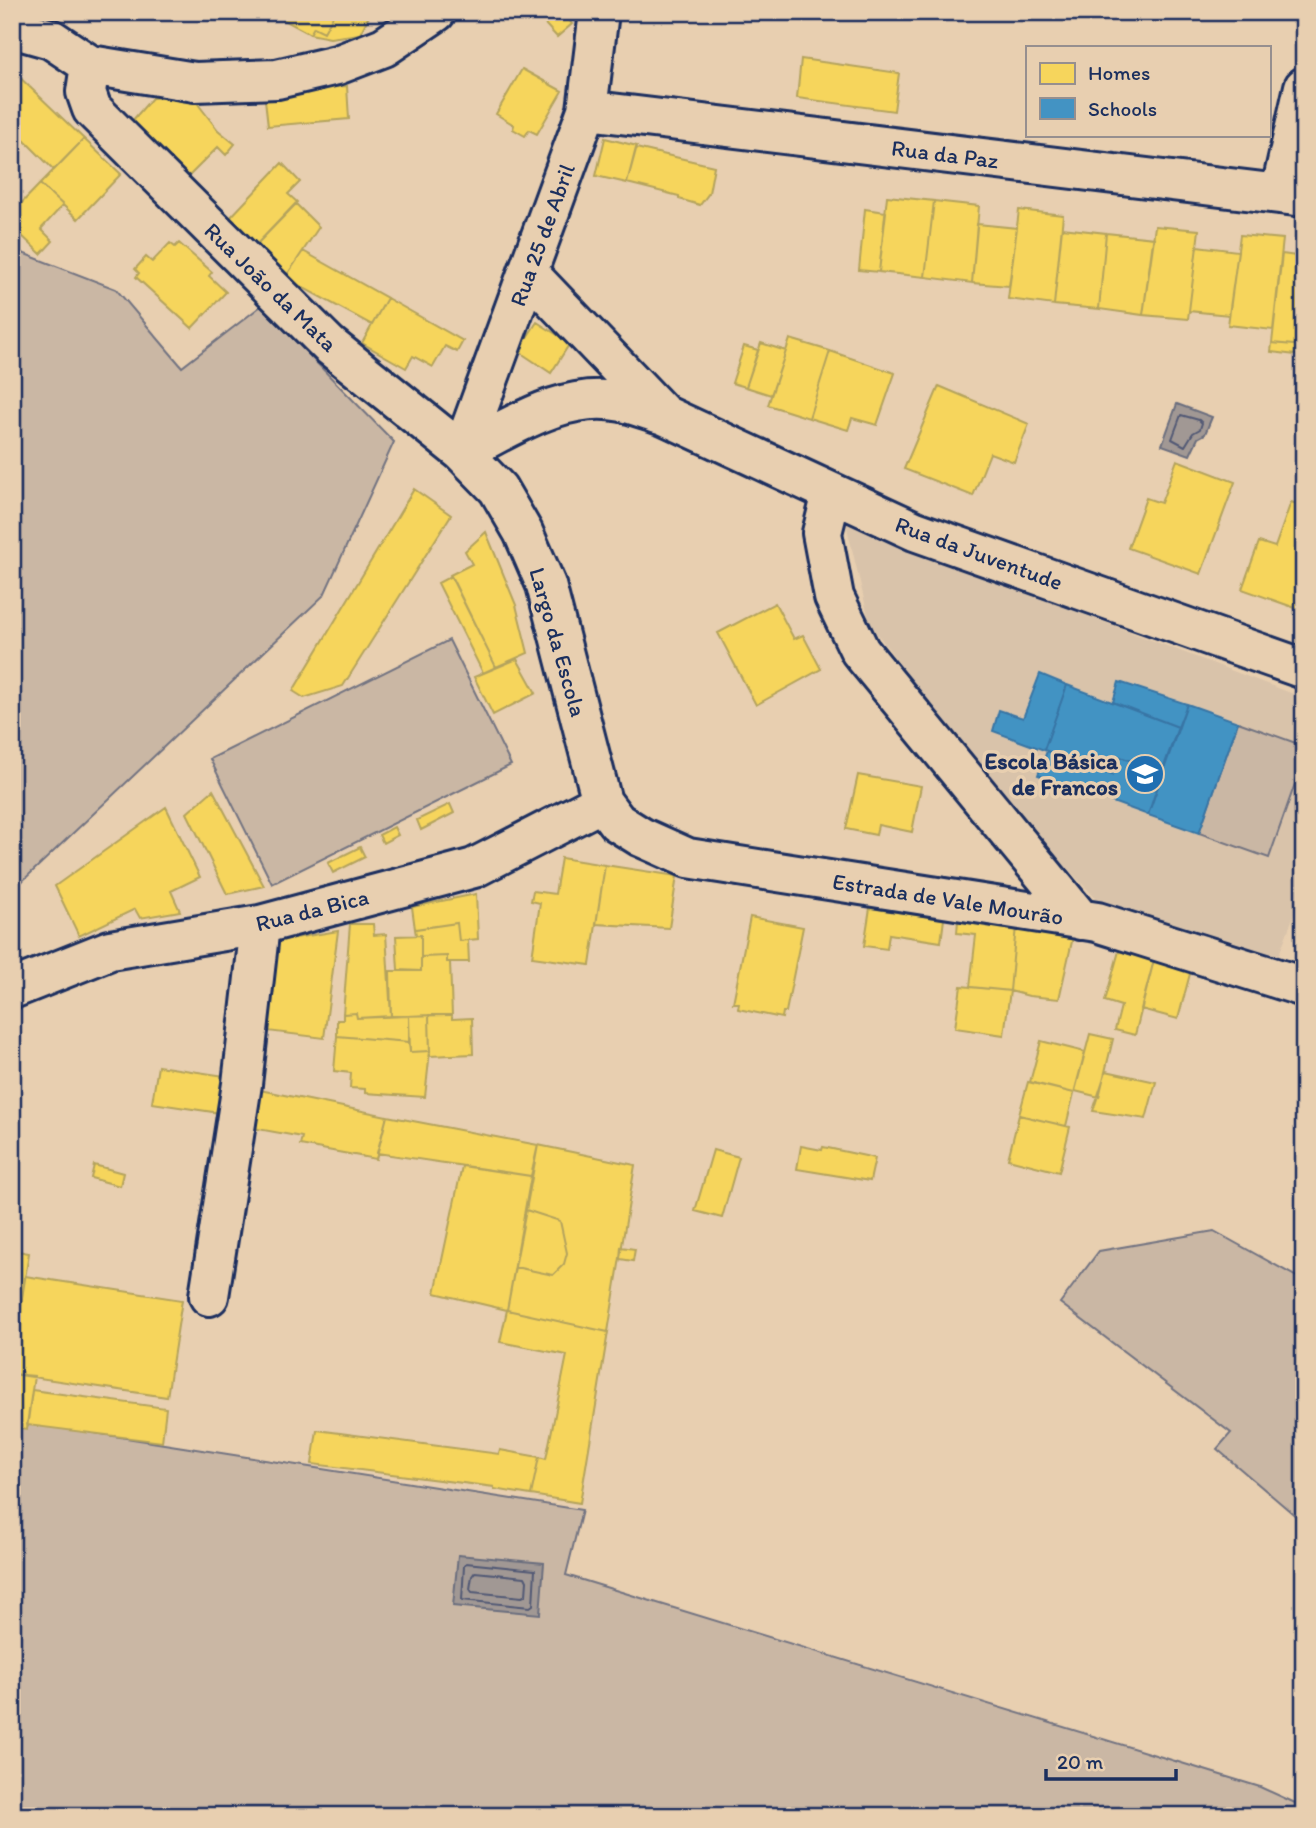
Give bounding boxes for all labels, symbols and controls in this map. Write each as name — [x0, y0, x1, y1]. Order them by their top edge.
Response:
legend — [1026, 46, 1270, 136]
text: Homes — [1088, 60, 1150, 85]
text: Schools — [1088, 96, 1157, 121]
street label: Rua da Paz — [890, 134, 1001, 175]
street label: Rua 25 de Abril — [503, 159, 581, 310]
street label: Rua João da Mata — [199, 216, 343, 358]
street label: Rua da Juventude — [892, 510, 1066, 596]
street label: Largo da Escola — [523, 564, 593, 720]
place label: Escola Básica de Francos — [984, 747, 1119, 801]
school or university icon: Escola Básica de Francos — [1124, 753, 1166, 795]
street label: Estrada de Vale Mourão — [831, 867, 1065, 931]
street label: Rua da Bica — [253, 882, 371, 938]
scale bar — [1046, 1737, 1176, 1781]
text: 20 m — [1057, 1749, 1104, 1774]

